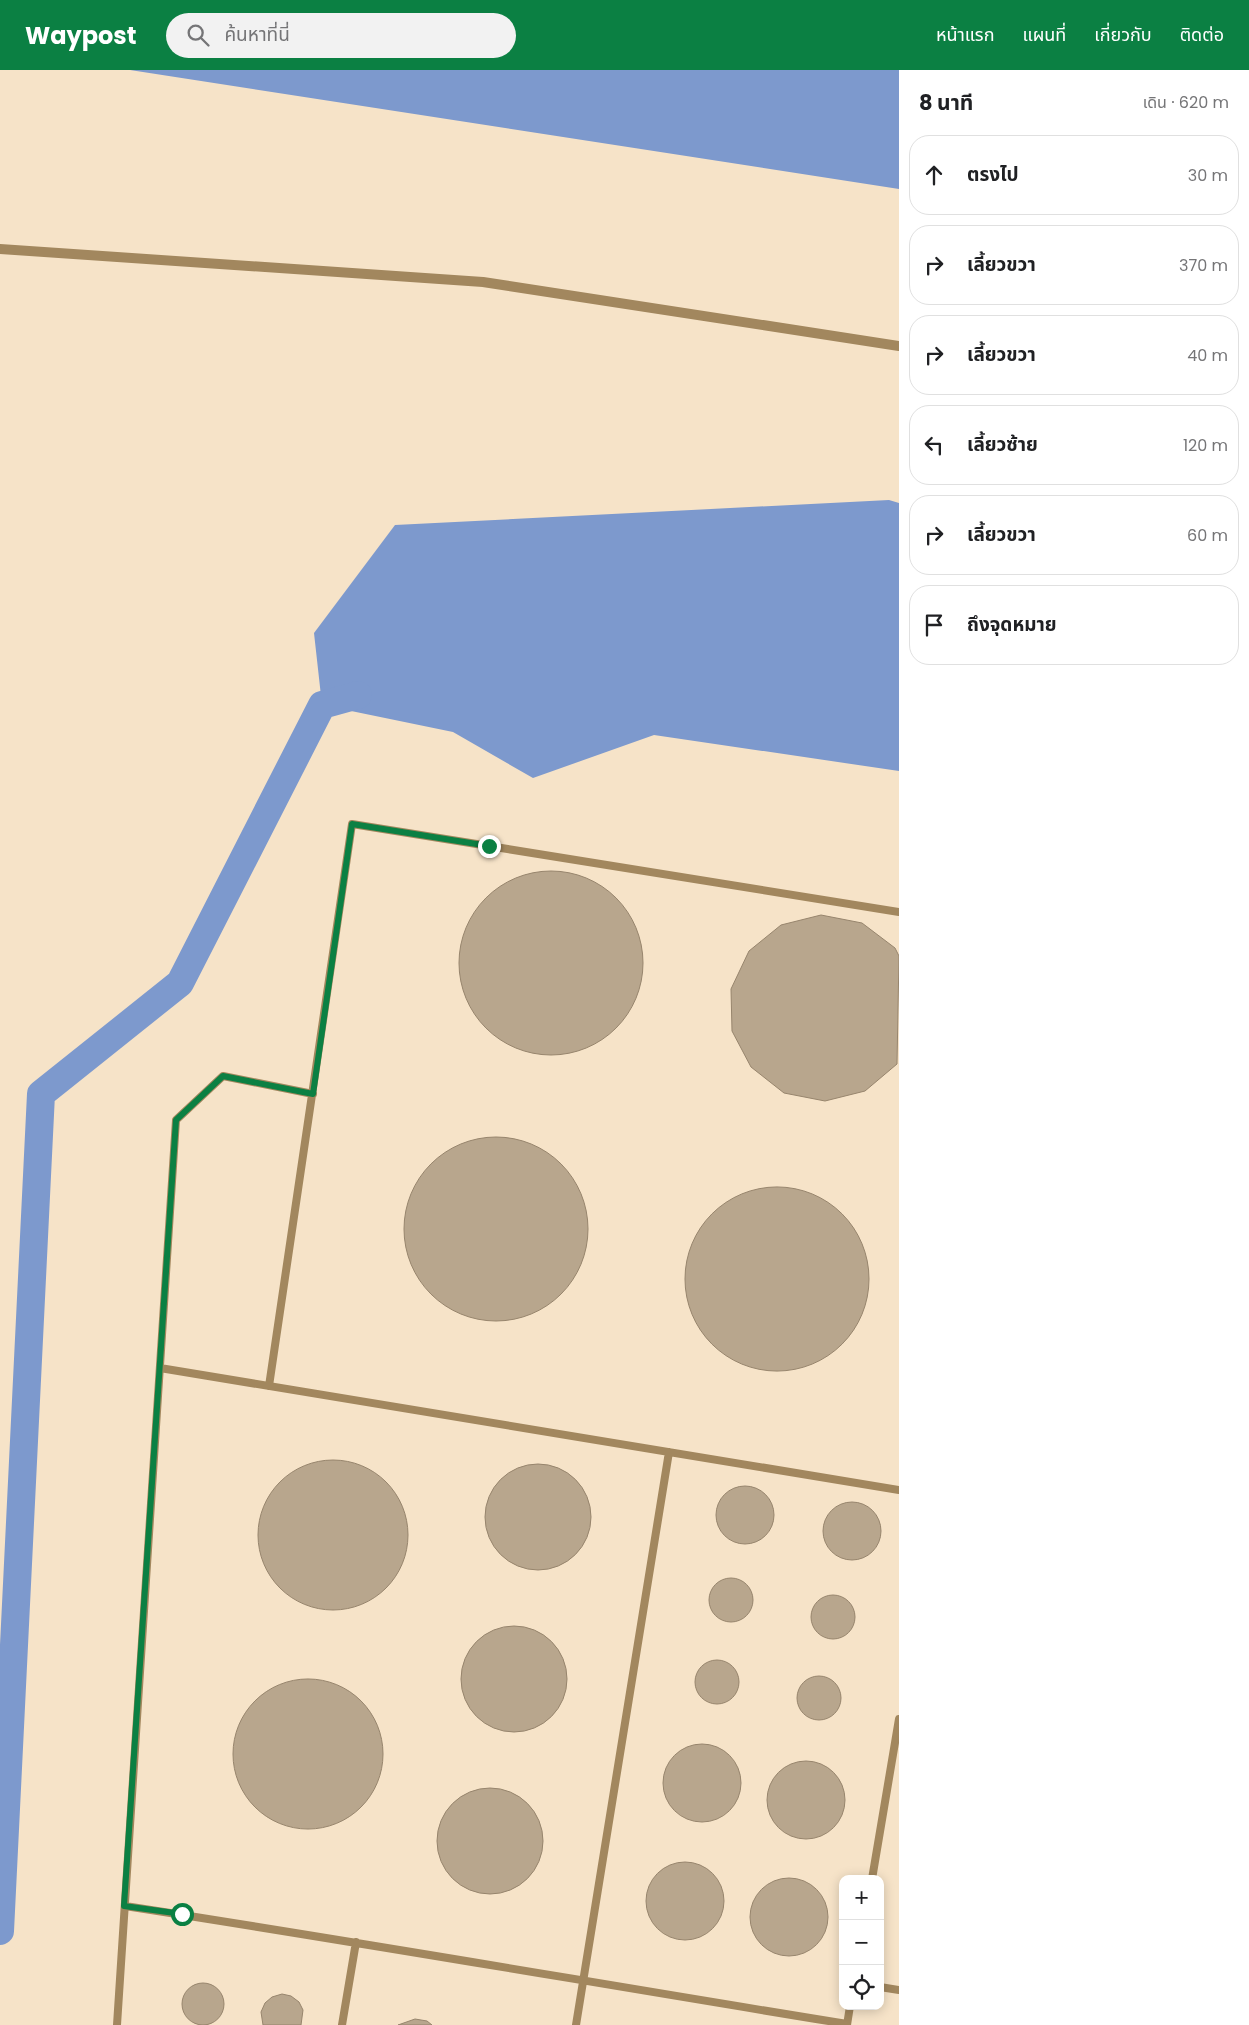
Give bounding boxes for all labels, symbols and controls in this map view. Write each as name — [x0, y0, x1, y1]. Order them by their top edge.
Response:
search box — [166, 13, 516, 58]
text: Waypost — [25, 19, 136, 52]
icon: search — [184, 21, 212, 49]
text: ค้นหาที่นี่ — [224, 21, 290, 48]
text: หน้าแรก — [936, 22, 994, 47]
text: แผนที่ — [1022, 22, 1066, 47]
text: เกี่ยวกับ — [1094, 22, 1152, 47]
text: ติดต่อ — [1180, 22, 1224, 47]
text: 8 นาที — [919, 88, 973, 117]
text: เดิน · 620 m — [1143, 91, 1229, 114]
icon: ahead — [920, 161, 948, 189]
text: ตรงไป — [967, 161, 1019, 188]
text: 30 m — [1188, 164, 1228, 187]
icon: right — [920, 251, 948, 279]
text: เลี้ยวขวา — [967, 251, 1036, 278]
text: 370 m — [1179, 254, 1228, 277]
icon: right — [920, 341, 948, 369]
text: เลี้ยวขวา — [967, 341, 1036, 368]
text: 40 m — [1187, 344, 1228, 367]
icon: left — [920, 431, 948, 459]
text: เลี้ยวซ้าย — [967, 431, 1038, 458]
text: 120 m — [1183, 434, 1228, 457]
icon: right — [920, 521, 948, 549]
text: เลี้ยวขวา — [967, 521, 1036, 548]
text: 60 m — [1187, 524, 1228, 547]
icon: arrive — [920, 611, 948, 639]
text: ถึงจุดหมาย — [967, 611, 1057, 638]
route end — [478, 835, 501, 858]
map controls — [839, 1875, 884, 2010]
button: + — [839, 1875, 884, 1920]
route start — [171, 1903, 194, 1926]
button: − — [839, 1920, 884, 1965]
button: locate — [839, 1965, 884, 2010]

